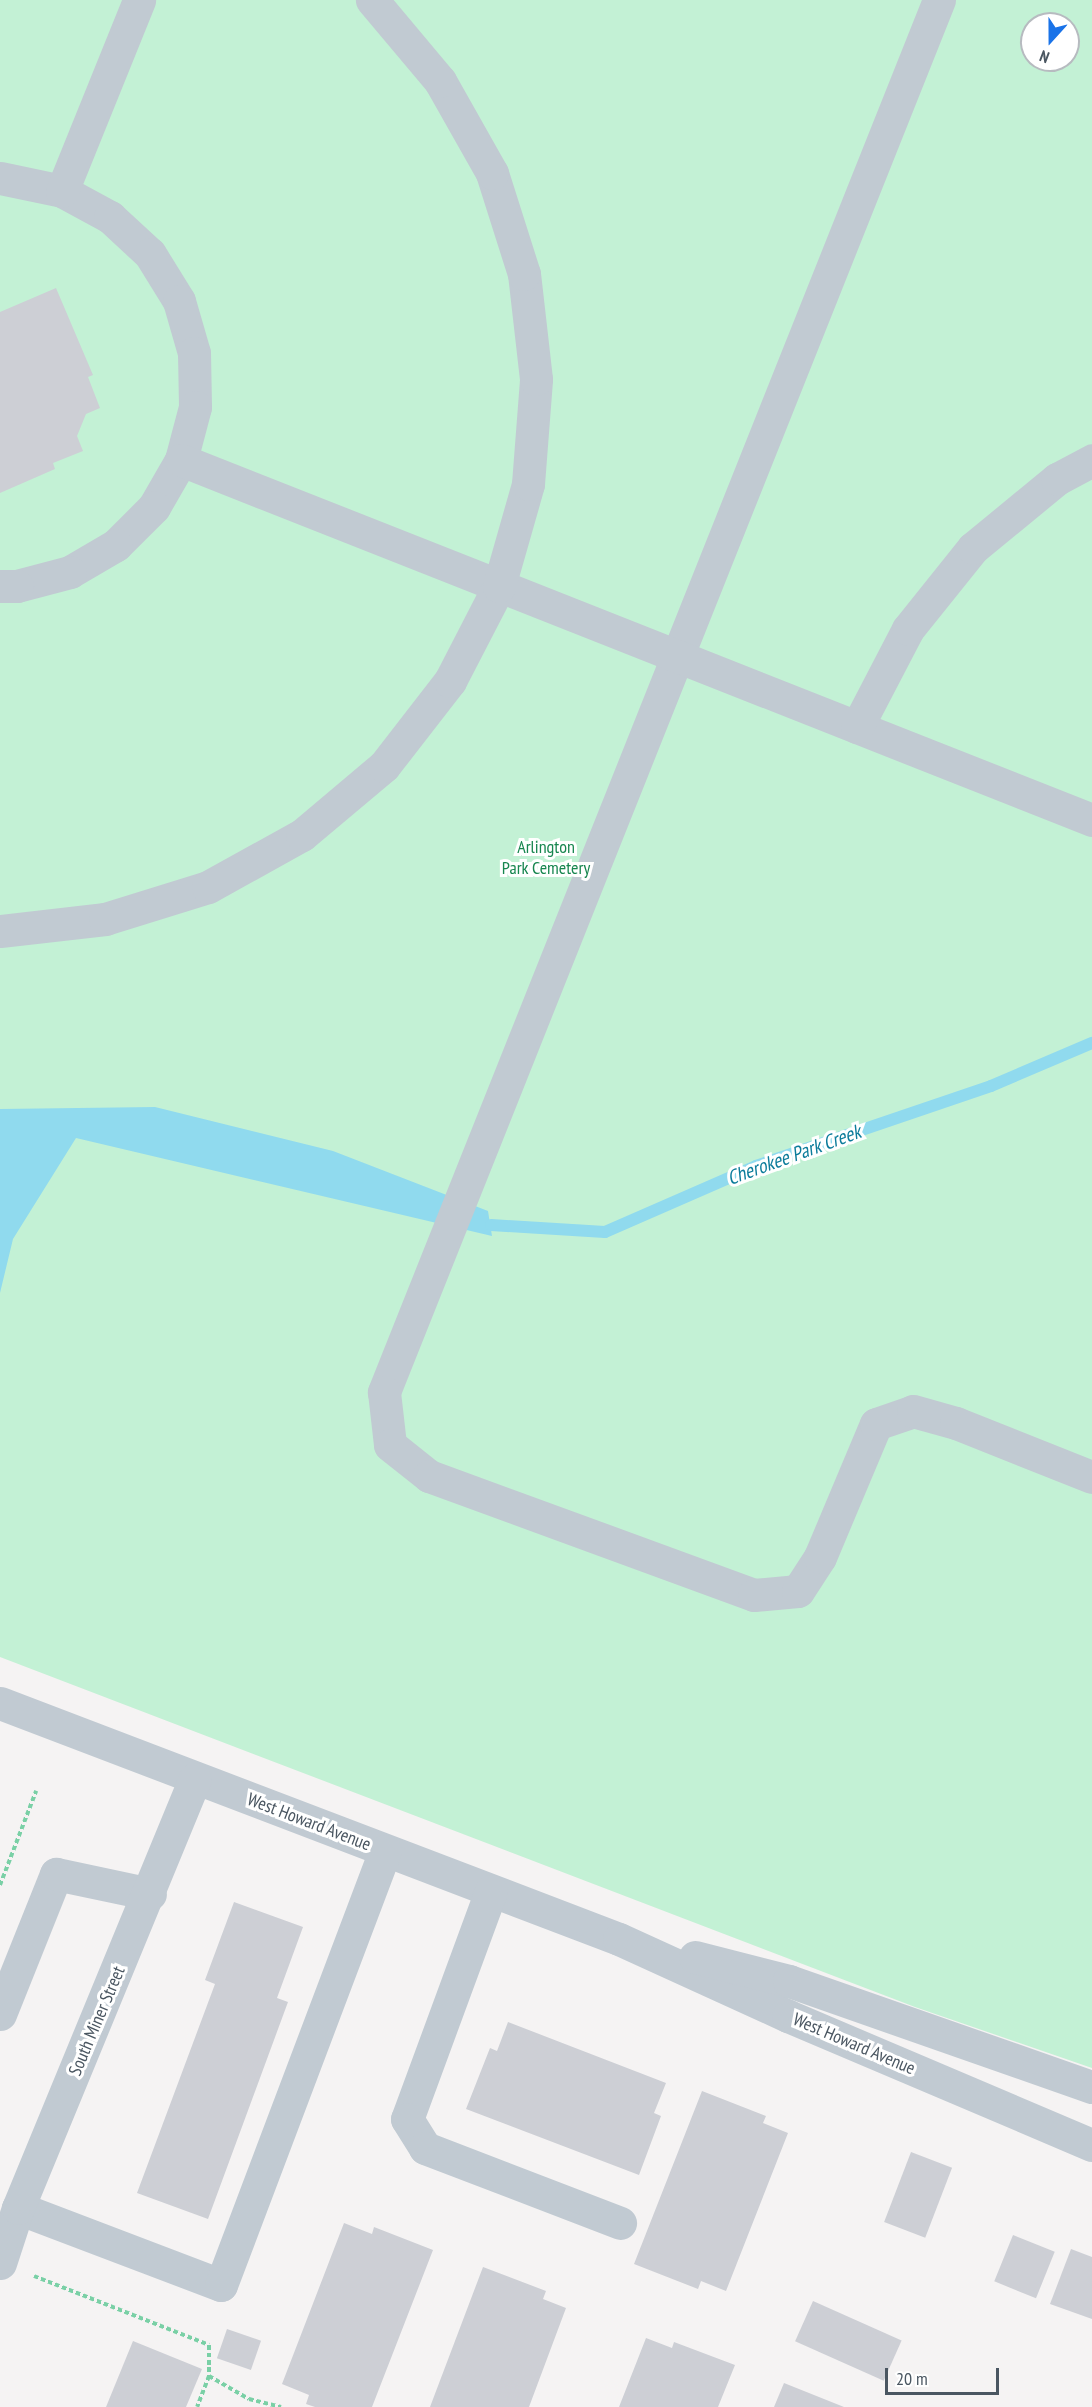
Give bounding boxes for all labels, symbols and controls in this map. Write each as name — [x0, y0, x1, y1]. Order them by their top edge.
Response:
north arrow — [1020, 12, 1080, 72]
text: N — [1037, 46, 1052, 68]
park label: Arlington Park Cemetery — [502, 837, 590, 880]
water label: Cherokee Park Creek — [724, 1120, 864, 1190]
street label: West Howard Avenue — [244, 1788, 374, 1856]
street label: South Miner Street — [64, 1963, 130, 2079]
street label: West Howard Avenue — [790, 2008, 918, 2080]
scale bar — [888, 2356, 1002, 2394]
text: 20 m — [896, 2367, 928, 2390]

